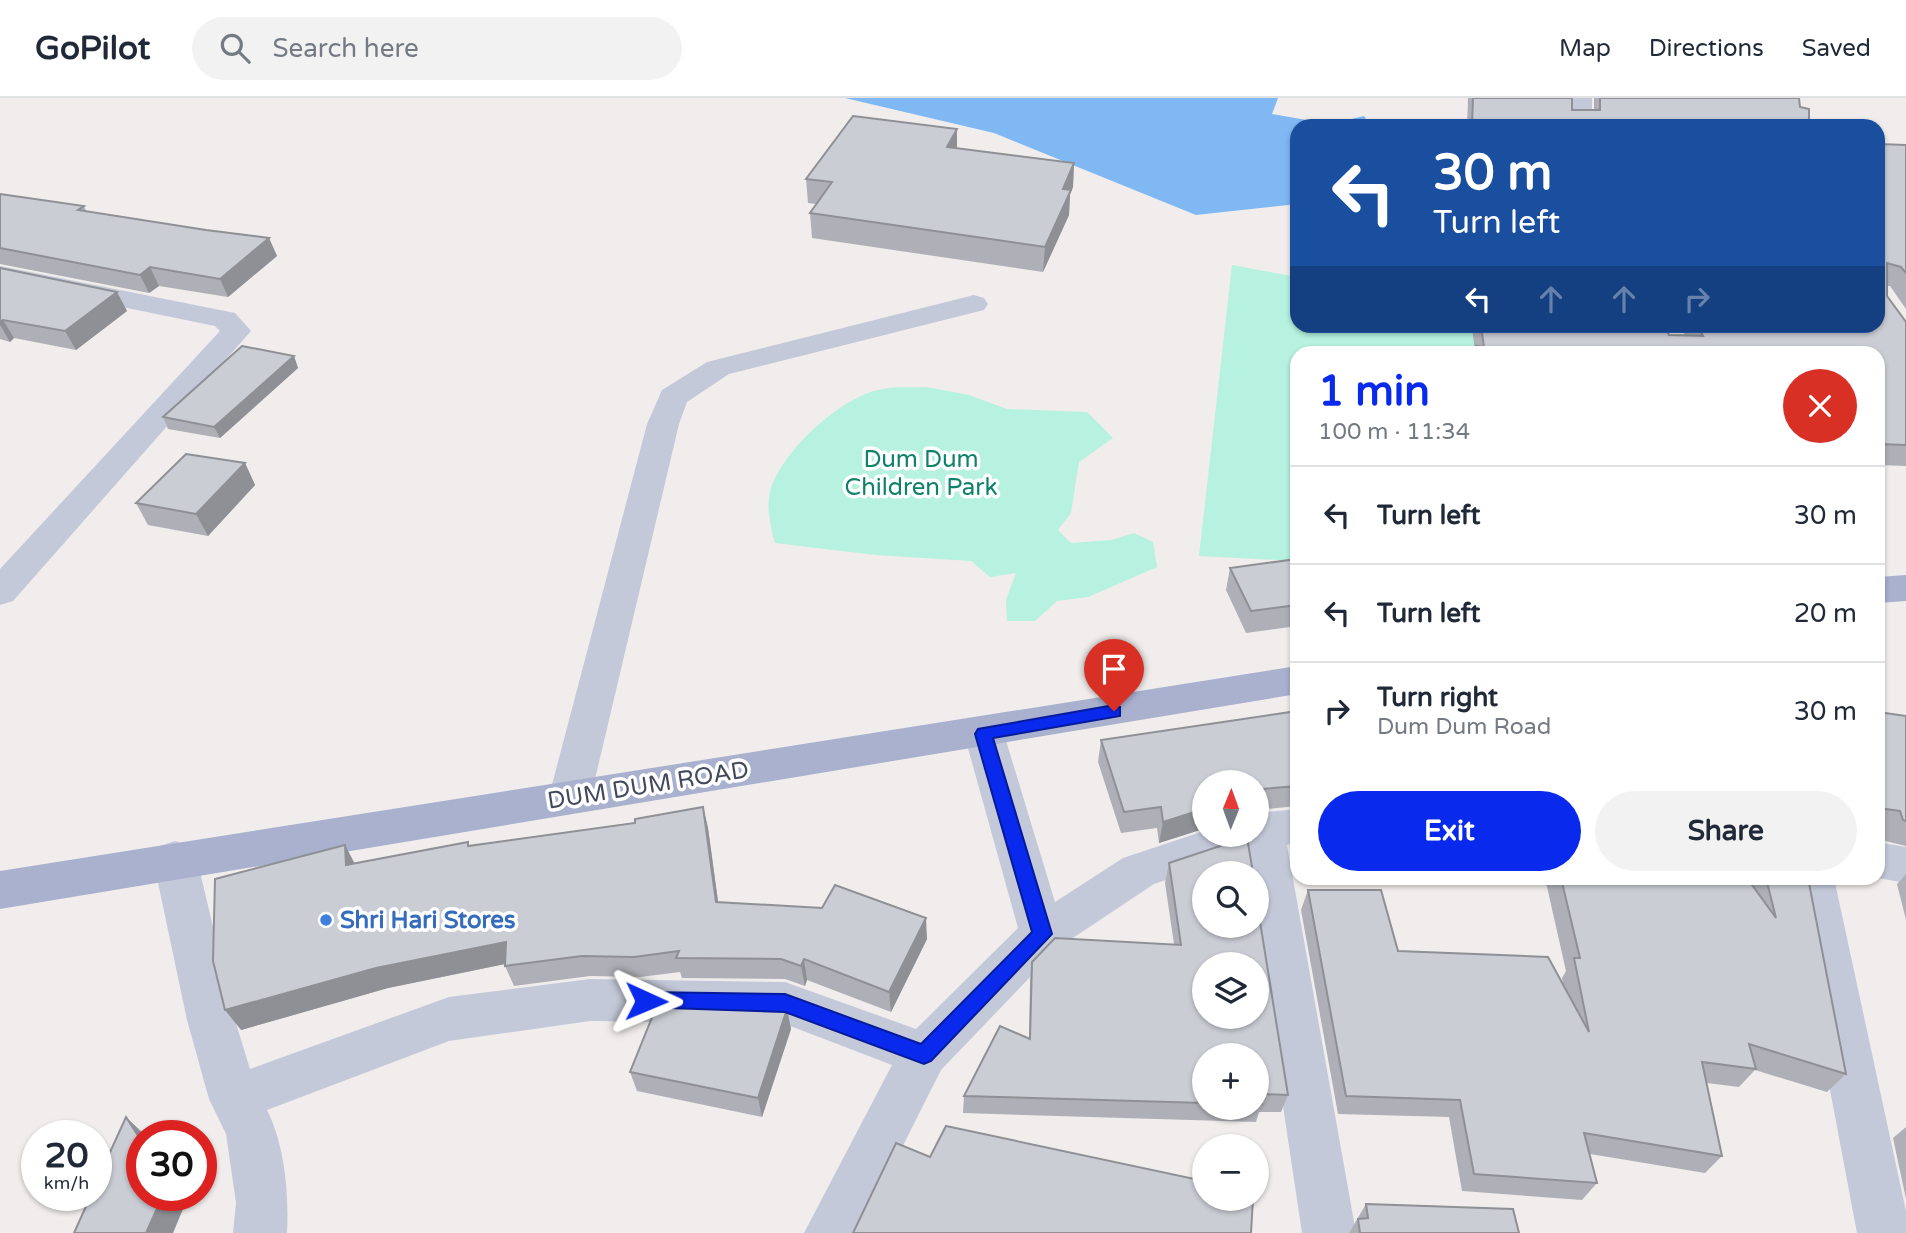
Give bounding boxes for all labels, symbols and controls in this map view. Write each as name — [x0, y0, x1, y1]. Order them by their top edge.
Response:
search box — [192, 17, 682, 80]
text: GoPilot — [35, 29, 150, 68]
icon: search — [216, 29, 254, 67]
text: Search here — [272, 33, 419, 64]
text: Map — [1559, 34, 1611, 63]
text: Directions — [1649, 34, 1764, 63]
text: Saved — [1802, 34, 1871, 63]
text: 30 m — [1433, 144, 1552, 203]
icon: left — [1318, 147, 1409, 238]
text: Turn left — [1433, 204, 1560, 242]
icon: left — [1459, 280, 1497, 318]
icon: ahead — [1532, 280, 1570, 318]
icon: ahead — [1605, 280, 1643, 318]
icon: right — [1678, 280, 1716, 318]
text: 1 min — [1318, 366, 1430, 417]
button: close — [1783, 369, 1857, 443]
text: 100 m · 11:34 — [1318, 418, 1470, 446]
park label: Dum Dum Children Park — [845, 445, 997, 502]
icon: left — [1318, 496, 1356, 534]
text: Turn left — [1377, 500, 1480, 531]
text: 30 m — [1794, 500, 1857, 531]
icon: left — [1318, 594, 1356, 632]
text: Turn left — [1377, 598, 1480, 629]
text: 20 m — [1794, 598, 1857, 629]
pin — [1084, 639, 1144, 711]
icon: arrive — [1095, 650, 1133, 688]
text: Turn right — [1377, 682, 1498, 713]
icon: right — [1318, 692, 1356, 730]
text: 30 m — [1794, 696, 1857, 727]
text: Dum Dum Road — [1377, 713, 1551, 741]
street label: DUM DUM ROAD — [545, 755, 751, 816]
north arrow — [1192, 770, 1269, 847]
map controls — [1192, 770, 1269, 1211]
button: Exit — [1318, 791, 1581, 871]
button: Share — [1595, 791, 1857, 871]
button: search — [1192, 861, 1269, 938]
place label: Shri Hari Stores — [340, 906, 515, 935]
marker: Shri Hari Stores — [318, 912, 334, 928]
button: layers — [1192, 952, 1269, 1029]
position arrow — [609, 964, 683, 1038]
button: + — [1192, 1043, 1269, 1120]
speed limit sign: 30 — [126, 1120, 217, 1211]
button: − — [1192, 1134, 1269, 1211]
text: 20 — [45, 1135, 88, 1177]
text: km/h — [44, 1172, 89, 1194]

